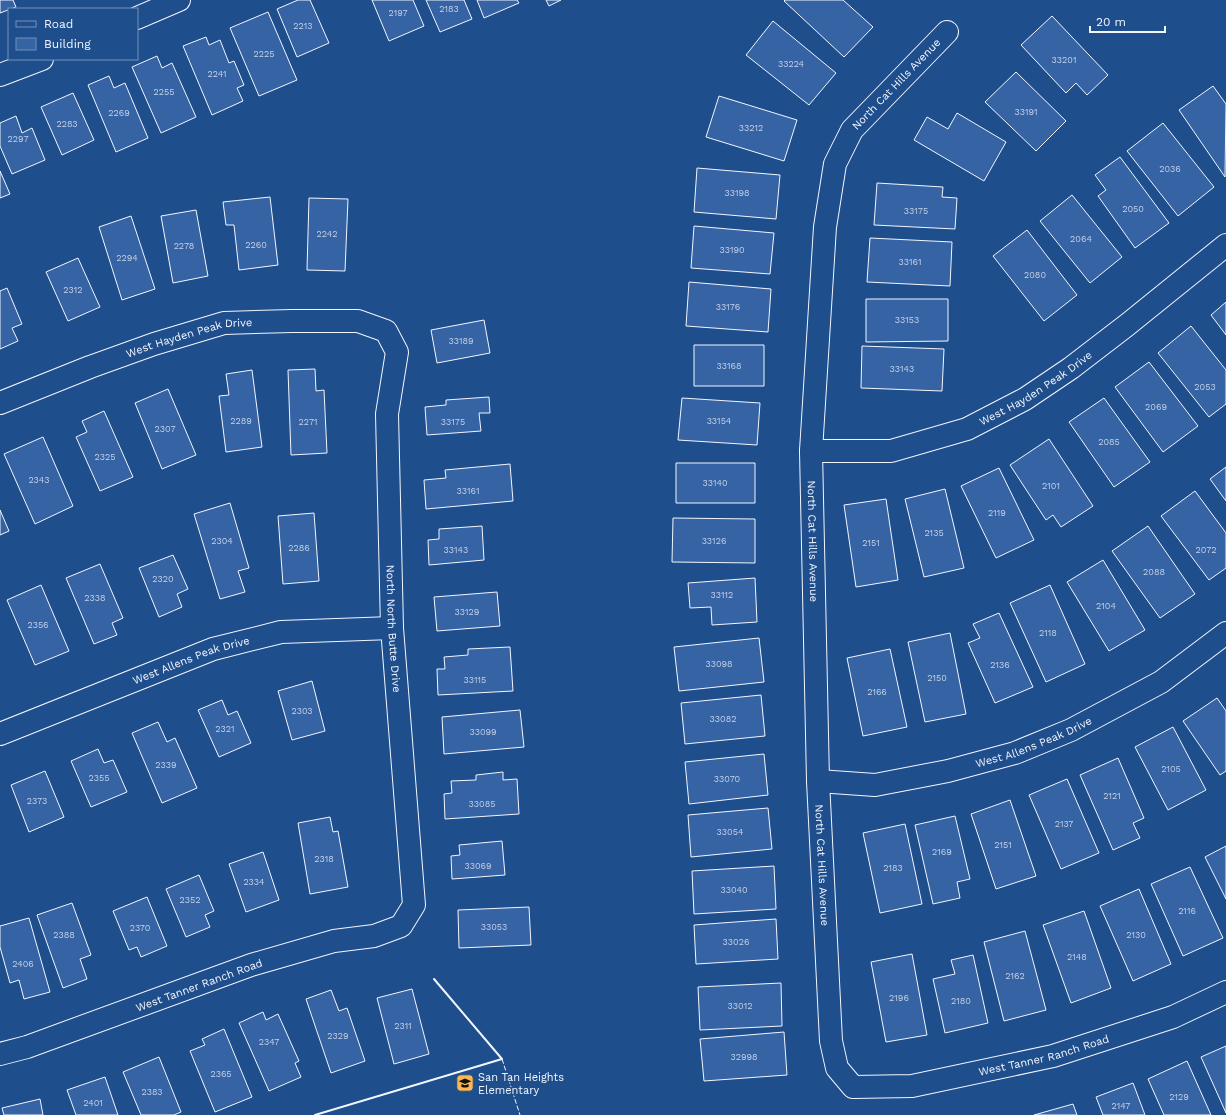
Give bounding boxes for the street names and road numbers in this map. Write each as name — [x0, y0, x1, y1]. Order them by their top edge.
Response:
street label: North Cat Hills Avenue — [849, 36, 943, 133]
street label: West Hayden Peak Drive — [124, 316, 252, 360]
street label: West Hayden Peak Drive — [977, 348, 1095, 429]
street label: North Cat Hills Avenue — [805, 480, 820, 602]
street label: North North Butte Drive — [384, 565, 403, 693]
street label: West Allens Peak Drive — [131, 634, 251, 687]
street label: West Allens Peak Drive — [974, 714, 1094, 770]
street label: North Cat Hills Avenue — [812, 804, 831, 926]
street label: West Tanner Ranch Road — [134, 956, 264, 1015]
street label: West Tanner Ranch Road — [977, 1032, 1111, 1079]

